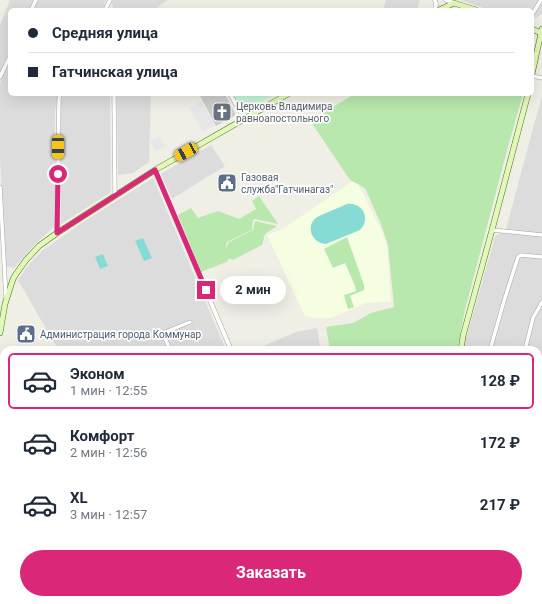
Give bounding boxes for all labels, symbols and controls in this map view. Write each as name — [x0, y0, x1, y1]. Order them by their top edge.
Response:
text: Средняя улица — [52, 24, 158, 42]
text: Гатчинская улица — [52, 63, 178, 81]
church icon: Церковь Владимира равноапостольного — [211, 101, 233, 123]
place label: Церковь Владимира равноапостольного — [236, 101, 332, 124]
car — [52, 135, 64, 159]
car — [173, 141, 199, 163]
route start — [49, 165, 67, 183]
public building icon: Газовая служба"Гатчинагаз" — [216, 172, 238, 194]
place label: Газовая служба"Гатчинагаз" — [241, 172, 333, 195]
callout: 2 мин — [220, 276, 286, 304]
route end — [197, 281, 215, 299]
text: 2 мин — [235, 282, 271, 297]
public building icon: Администрация города Коммунар — [15, 323, 37, 345]
place label: Администрация города Коммунар — [40, 329, 202, 340]
icon: car — [22, 363, 58, 399]
text: Эконом — [70, 365, 125, 383]
text: 128 ₽ — [480, 372, 520, 390]
text: 1 мин · 12:55 — [70, 383, 147, 398]
icon: car — [22, 425, 58, 461]
text: Комфорт — [70, 427, 134, 445]
text: 172 ₽ — [480, 434, 520, 452]
text: 2 мин · 12:56 — [70, 445, 147, 460]
icon: car — [22, 487, 58, 523]
text: XL — [70, 489, 88, 507]
text: 217 ₽ — [480, 496, 520, 514]
text: 3 мин · 12:57 — [70, 507, 147, 522]
button: Заказать — [20, 550, 522, 596]

